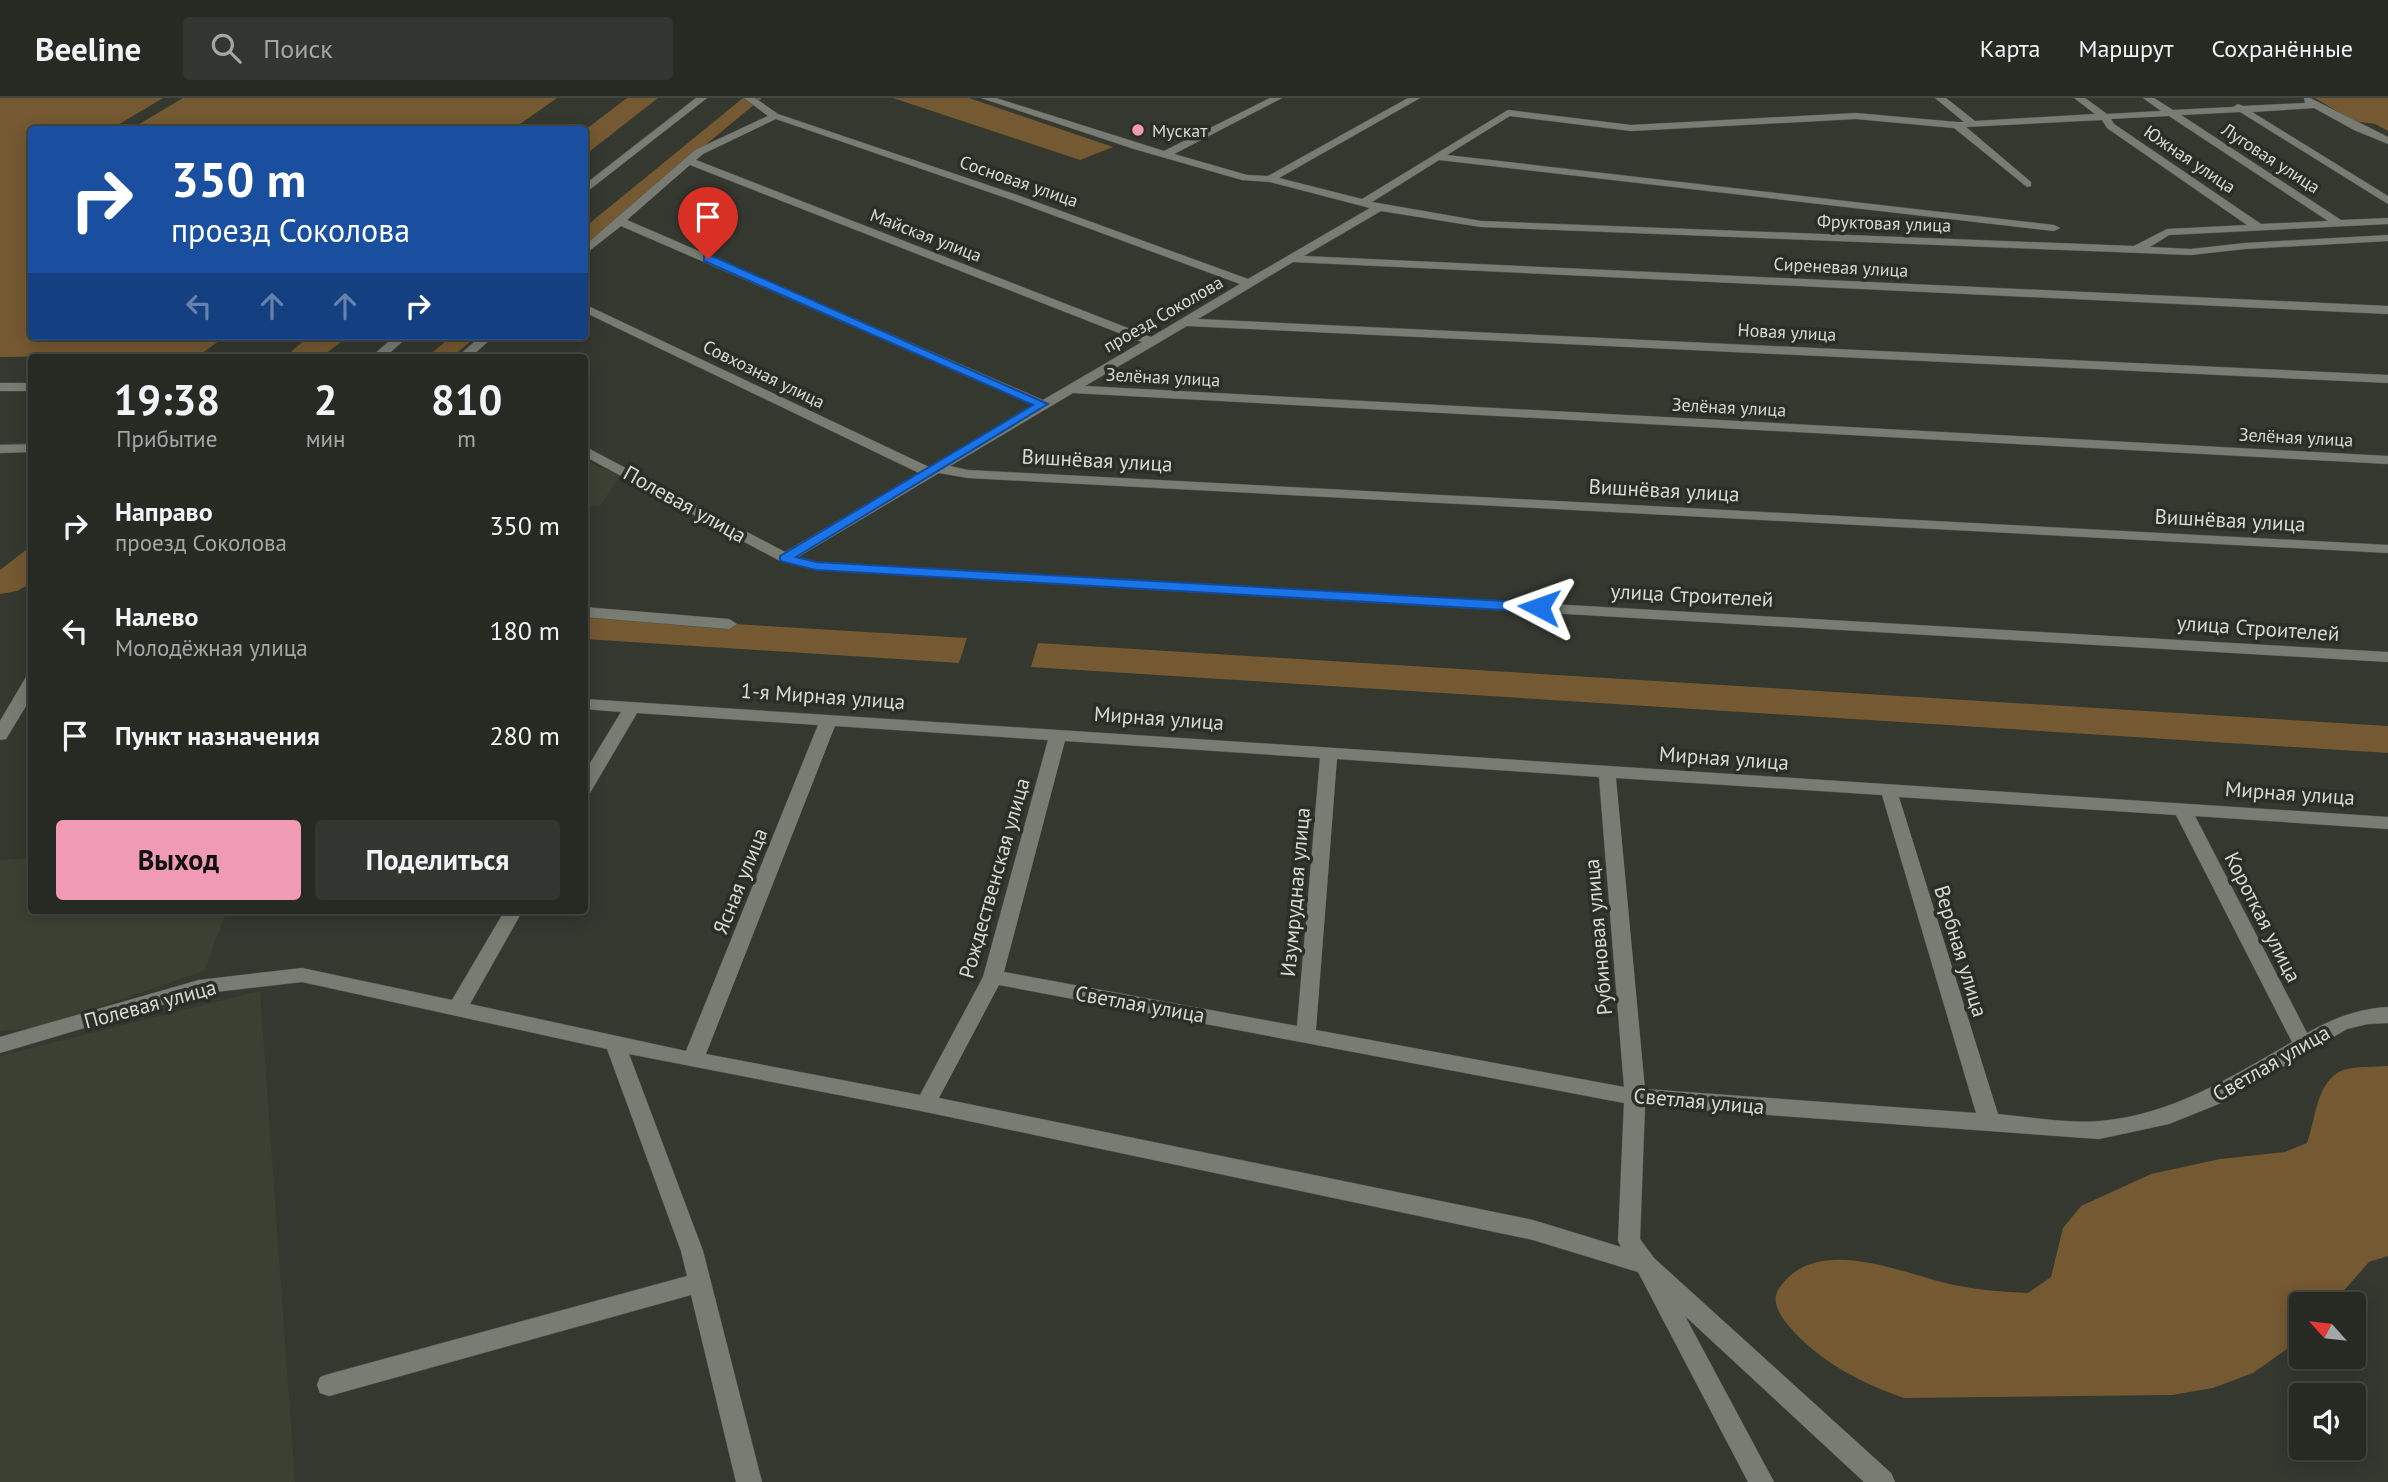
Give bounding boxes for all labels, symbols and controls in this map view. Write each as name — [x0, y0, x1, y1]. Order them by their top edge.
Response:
search box — [183, 17, 673, 80]
text: Beeline — [35, 27, 141, 70]
icon: search — [207, 29, 245, 67]
text: Поиск — [263, 32, 333, 65]
text: Карта — [1980, 33, 2040, 64]
text: Маршрут — [2078, 33, 2173, 64]
text: Сохранённые — [2211, 33, 2353, 64]
street label: Луговая улица — [2217, 117, 2325, 198]
place label: Мускат — [1152, 119, 1208, 142]
street label: Южная улица — [2140, 120, 2240, 198]
marker: Мускат — [1130, 122, 1146, 138]
text: 350 m — [171, 147, 306, 211]
street label: Сосновая улица — [957, 150, 1081, 212]
icon: right — [56, 154, 147, 245]
pin — [678, 187, 738, 259]
icon: arrive — [689, 198, 727, 236]
street label: Майская улица — [867, 203, 985, 267]
text: проезд Соколова — [171, 209, 410, 251]
street label: Фруктовая улица — [1817, 209, 1951, 237]
street label: Сиреневая улица — [1773, 252, 1909, 282]
street label: проезд Соколова — [1099, 270, 1227, 358]
icon: left — [180, 287, 218, 325]
icon: ahead — [253, 287, 291, 325]
icon: ahead — [326, 287, 364, 325]
icon: right — [399, 287, 437, 325]
street label: Новая улица — [1737, 318, 1837, 346]
street label: Совхозная улица — [699, 335, 829, 413]
street label: Зелёная улица — [1105, 363, 1221, 391]
text: 19:38 — [114, 372, 220, 427]
text: 2 — [314, 372, 337, 427]
text: 810 — [431, 372, 502, 427]
street label: Зелёная улица — [1671, 393, 1787, 421]
street label: Зелёная улица — [2238, 423, 2354, 451]
text: Прибытие — [116, 424, 217, 453]
text: мин — [306, 424, 345, 453]
text: m — [457, 424, 476, 453]
street label: Вишнёвая улица — [1021, 443, 1173, 477]
street label: Полевая улица — [619, 459, 751, 549]
street label: Вишнёвая улица — [1588, 473, 1740, 507]
text: Направо — [115, 495, 213, 528]
street label: Вишнёвая улица — [2154, 503, 2306, 537]
icon: right — [56, 507, 94, 545]
text: 350 m — [489, 509, 560, 542]
text: проезд Соколова — [115, 528, 287, 557]
position arrow — [1502, 570, 1576, 644]
street label: улица Строителей — [1610, 577, 1774, 613]
text: Налево — [115, 600, 199, 633]
street label: улица Строителей — [2176, 609, 2340, 647]
icon: left — [56, 612, 94, 650]
text: 180 m — [489, 614, 560, 647]
text: Молодёжная улица — [115, 633, 308, 662]
street label: 1-я Мирная улица — [740, 677, 906, 715]
street label: Мирная улица — [1093, 700, 1225, 736]
icon: arrive — [56, 717, 94, 755]
text: Пункт назначения — [115, 719, 320, 752]
text: 280 m — [489, 719, 560, 752]
street label: Мирная улица — [1658, 740, 1790, 776]
street label: Рождественская улица — [952, 775, 1036, 981]
street label: Мирная улица — [2224, 775, 2356, 811]
street label: Изумрудная улица — [1274, 806, 1316, 978]
button: Выход — [56, 820, 301, 900]
button: Поделиться — [315, 820, 560, 900]
street label: Ясная улица — [706, 824, 774, 938]
street label: Короткая улица — [2219, 847, 2307, 987]
street label: Рубиновая улица — [1578, 858, 1618, 1016]
street label: Вербная улица — [1928, 882, 1994, 1020]
street label: Полевая улица — [81, 973, 219, 1035]
street label: Светлая улица — [1073, 979, 1207, 1029]
street label: Светлая улица — [2207, 1019, 2335, 1107]
street label: Светлая улица — [1633, 1082, 1765, 1120]
north arrow — [2289, 1292, 2366, 1368]
map controls — [2289, 1292, 2366, 1460]
button: sound — [2289, 1383, 2366, 1460]

